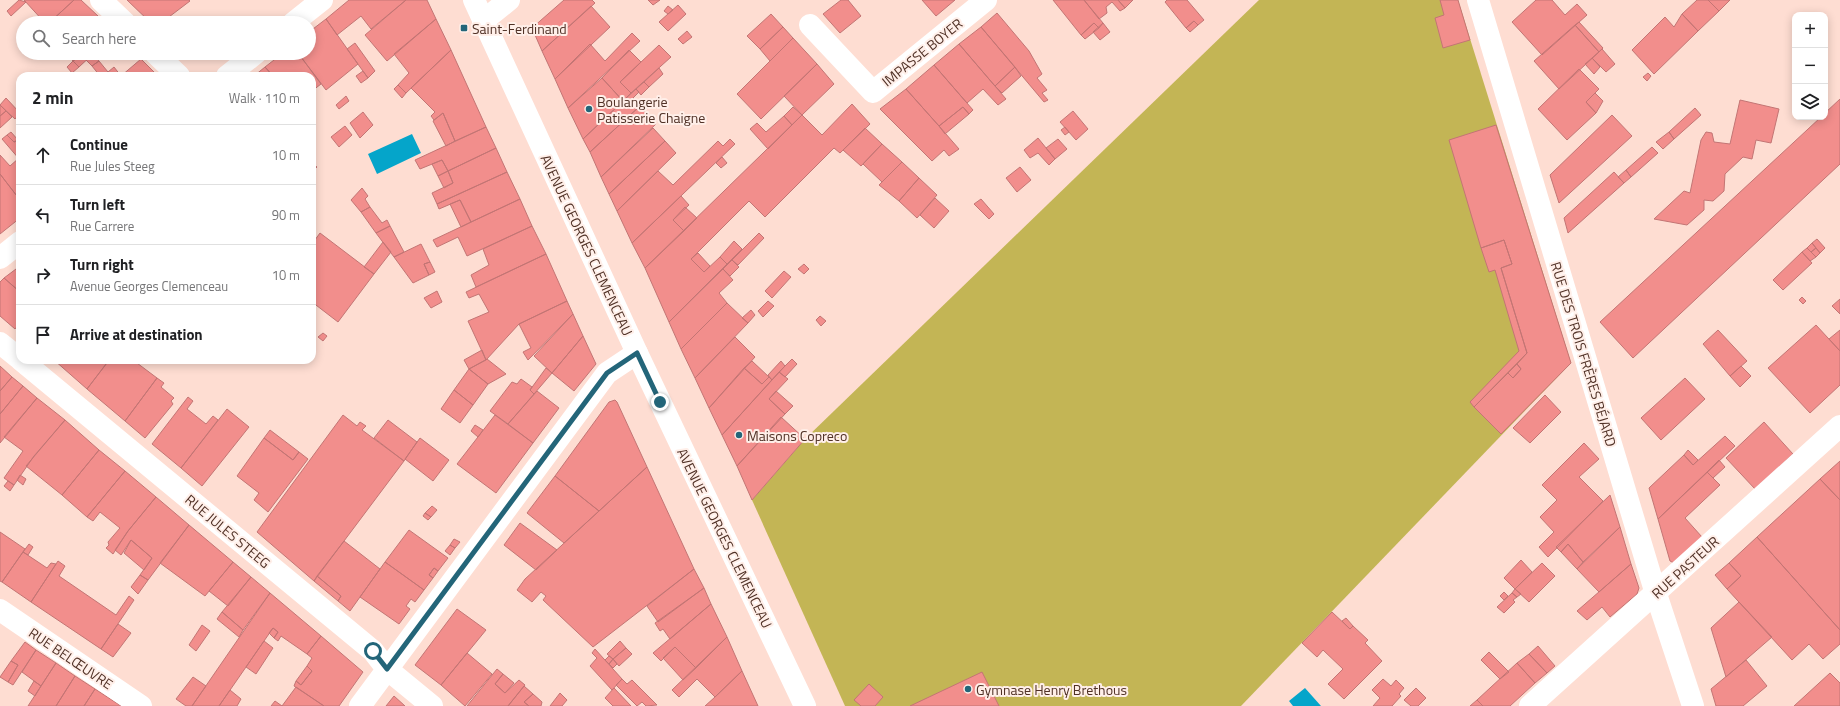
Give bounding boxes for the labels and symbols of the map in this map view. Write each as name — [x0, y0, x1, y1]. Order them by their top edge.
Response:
street label: IMPASSE BOYER — [877, 13, 967, 91]
place label: Saint-Ferdinand — [472, 18, 567, 39]
marker: Saint-Ferdinand — [459, 23, 469, 33]
place label: Boulangerie Patisserie Chaigne — [597, 91, 705, 128]
marker: Boulangerie Patisserie Chaigne — [584, 104, 594, 114]
street label: AVENUE GEORGES CLEMENCEAU — [536, 151, 638, 339]
street label: RUE DES TROIS FRÈRES BÉJARD — [1546, 259, 1622, 449]
route end — [651, 393, 669, 411]
place label: Maisons Copreco — [747, 425, 847, 446]
marker: Maisons Copreco — [734, 430, 744, 440]
street label: AVENUE GEORGES CLEMENCEAU — [672, 444, 778, 632]
street label: RUE JULES STEEG — [181, 489, 275, 573]
street label: RUE PASTEUR — [1646, 531, 1724, 603]
street label: RUE BELŒUVRE — [25, 622, 118, 694]
route start — [364, 642, 382, 660]
place label: Gymnase Henry Brethous — [976, 679, 1127, 700]
marker: Gymnase Henry Brethous — [963, 684, 973, 694]

